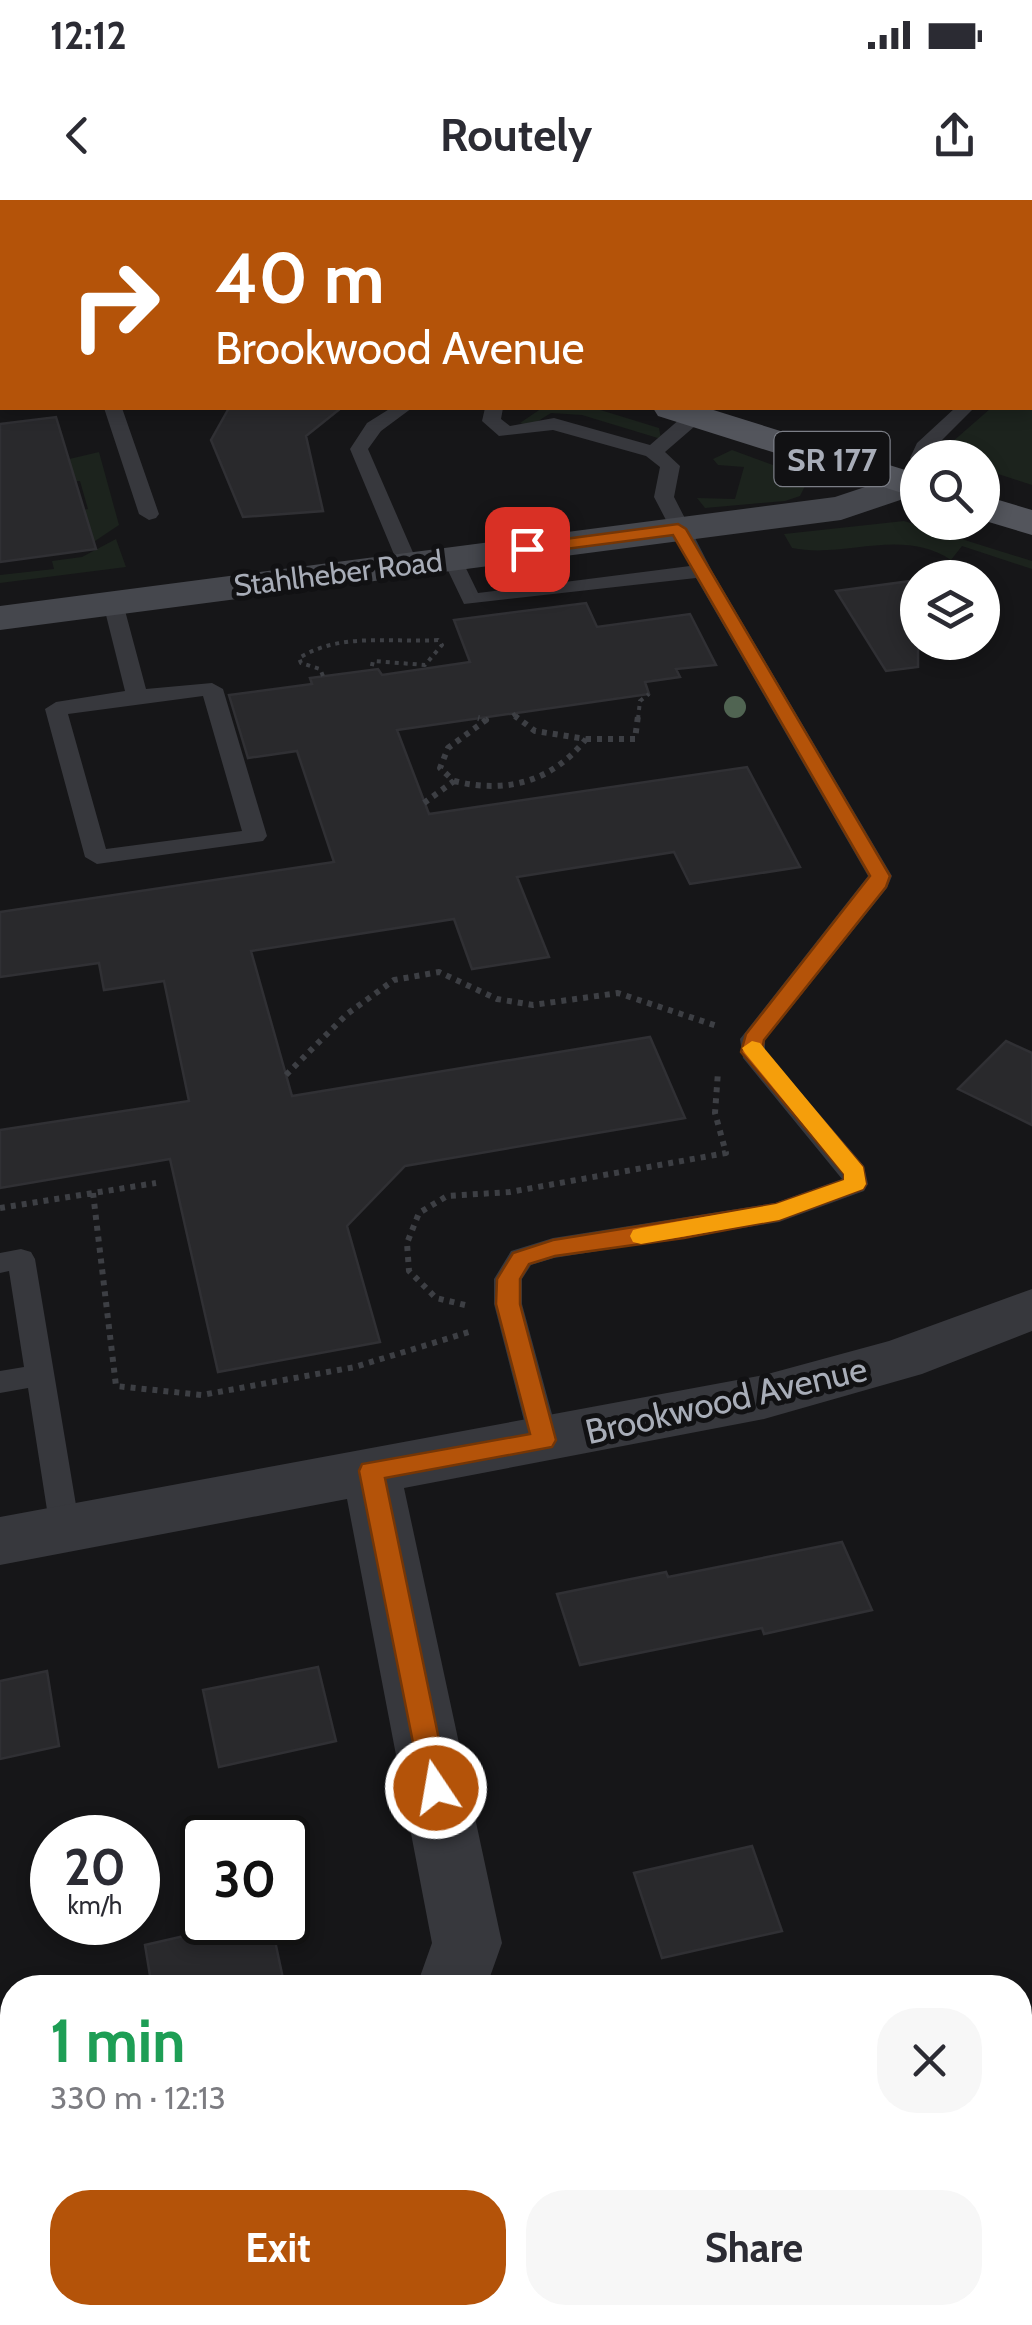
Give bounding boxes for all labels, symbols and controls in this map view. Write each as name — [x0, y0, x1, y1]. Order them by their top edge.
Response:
text: 12:12 — [50, 12, 127, 59]
icon: back — [50, 108, 105, 163]
text: Routely — [440, 108, 592, 162]
icon: share — [927, 108, 982, 163]
text: 40 m — [215, 235, 384, 321]
icon: right — [50, 240, 180, 370]
text: Brookwood Avenue — [215, 321, 585, 375]
road number: SR 177 — [774, 432, 890, 486]
map controls — [900, 440, 1000, 660]
button: search — [900, 440, 1000, 540]
pin — [485, 507, 570, 592]
icon: arrive — [500, 522, 555, 577]
street label: Stahlheber Road — [232, 542, 444, 604]
button: layers — [900, 560, 1000, 660]
street label: Brookwood Avenue — [581, 1347, 871, 1453]
position arrow — [384, 1736, 488, 1840]
speed limit sign: 30 — [180, 1815, 310, 1945]
text: 20 — [64, 1837, 126, 1898]
text: km/h — [68, 1890, 122, 1920]
text: 1 min — [50, 2004, 185, 2077]
button: close — [877, 2008, 982, 2113]
text: 330 m · 12:13 — [50, 2078, 226, 2117]
button: Exit — [50, 2190, 506, 2305]
button: Share — [526, 2190, 982, 2305]

